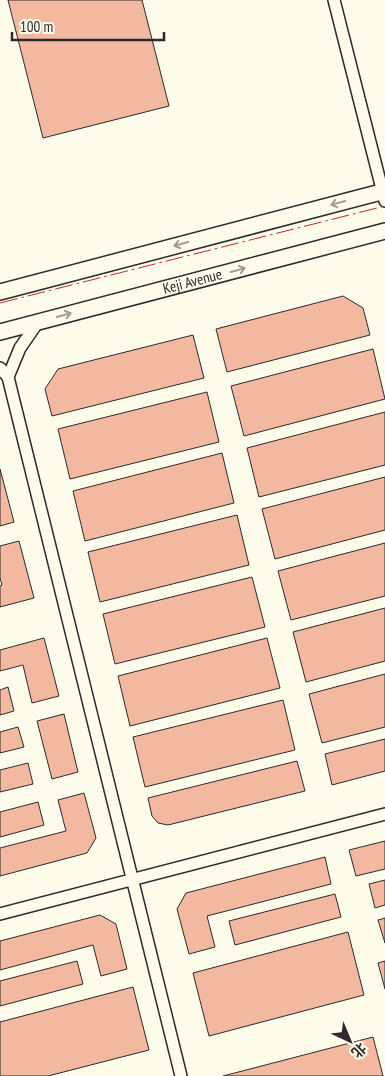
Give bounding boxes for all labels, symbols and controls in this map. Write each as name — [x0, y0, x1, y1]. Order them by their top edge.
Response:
scale bar — [12, 10, 165, 42]
text: 100 m — [20, 17, 53, 36]
one-way arrow — [330, 199, 346, 209]
one-way arrow — [173, 240, 189, 250]
street label: Keji Avenue — [161, 264, 224, 298]
one-way arrow — [230, 265, 246, 274]
one-way arrow — [56, 310, 72, 320]
north arrow — [325, 1016, 375, 1066]
text: 北 — [348, 1039, 370, 1062]

